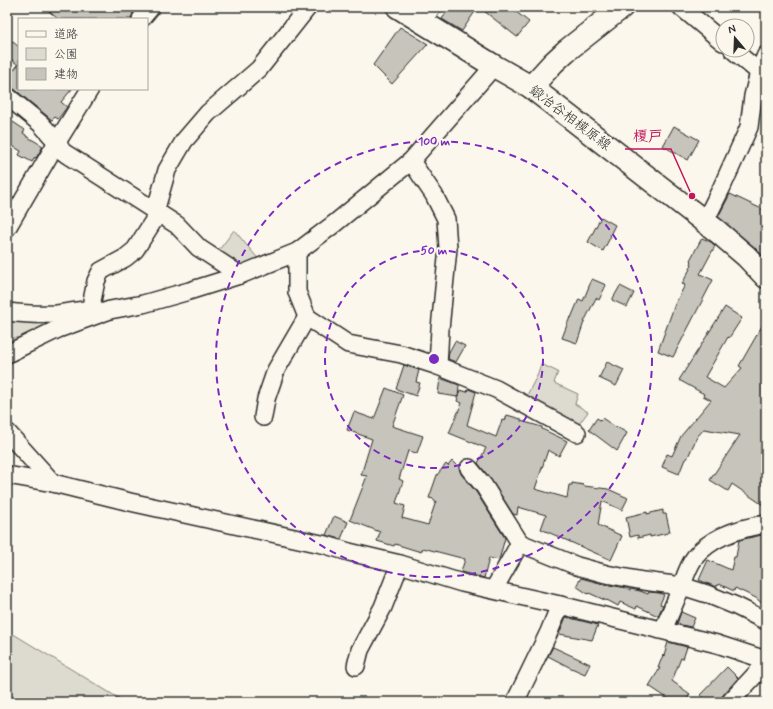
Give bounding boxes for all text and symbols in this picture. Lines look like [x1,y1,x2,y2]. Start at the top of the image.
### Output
legend [18,18,148,90]
north arrow [715,18,755,58]
text: N [726,22,738,37]
text: 道路 [54,27,78,43]
text: 公園 [54,47,78,63]
text: 建物 [54,67,78,83]
street label: 鍛冶谷相模原線 [525,81,615,155]
callout: 榎戸 [625,122,671,149]
text: 榎戸 [633,127,663,147]
text: 100 m [418,134,451,150]
text: 50 m [421,243,448,259]
centre of rings [427,352,441,366]

